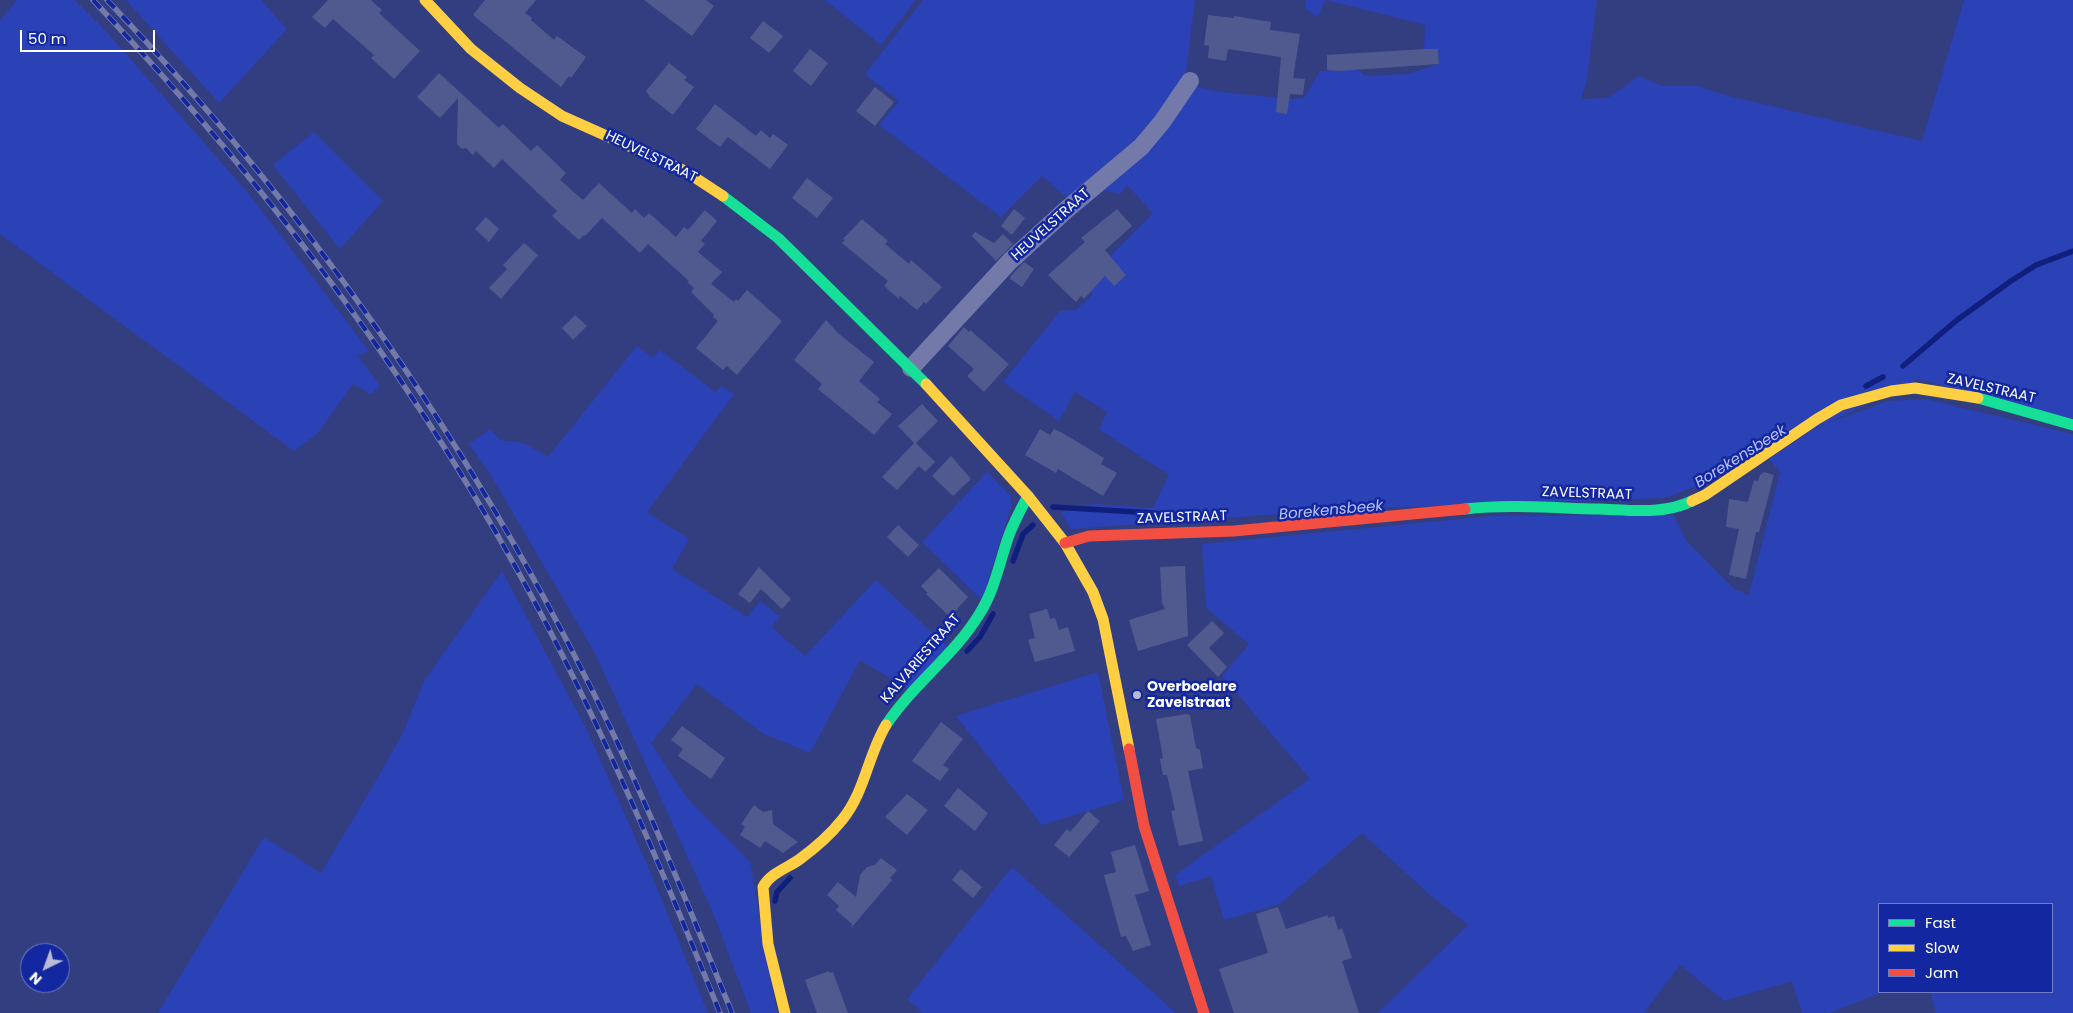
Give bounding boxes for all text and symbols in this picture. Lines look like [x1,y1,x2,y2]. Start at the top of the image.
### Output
scale bar [22,20,158,52]
text: 50 m [28,28,66,49]
street label: HEUVELSTRAAT [602,128,700,186]
street label: HEUVELSTRAAT [1008,185,1094,265]
street label: ZAVELSTRAAT [1945,371,2037,407]
water label: Borekensbeek [1692,422,1790,492]
street label: ZAVELSTRAAT [1542,484,1632,504]
water label: Borekensbeek [1278,497,1384,525]
street label: ZAVELSTRAAT [1137,508,1227,528]
street label: KALVARIESTRAAT [878,611,964,707]
place label: Overboelare Zavelstraat [1147,679,1237,712]
marker: Overboelare Zavelstraat [1131,689,1143,701]
legend [1878,903,2053,993]
text: Fast [1925,912,1956,933]
text: Slow [1925,937,1959,958]
north arrow [20,943,70,993]
text: Jam [1925,962,1959,983]
text: N [25,967,46,989]

